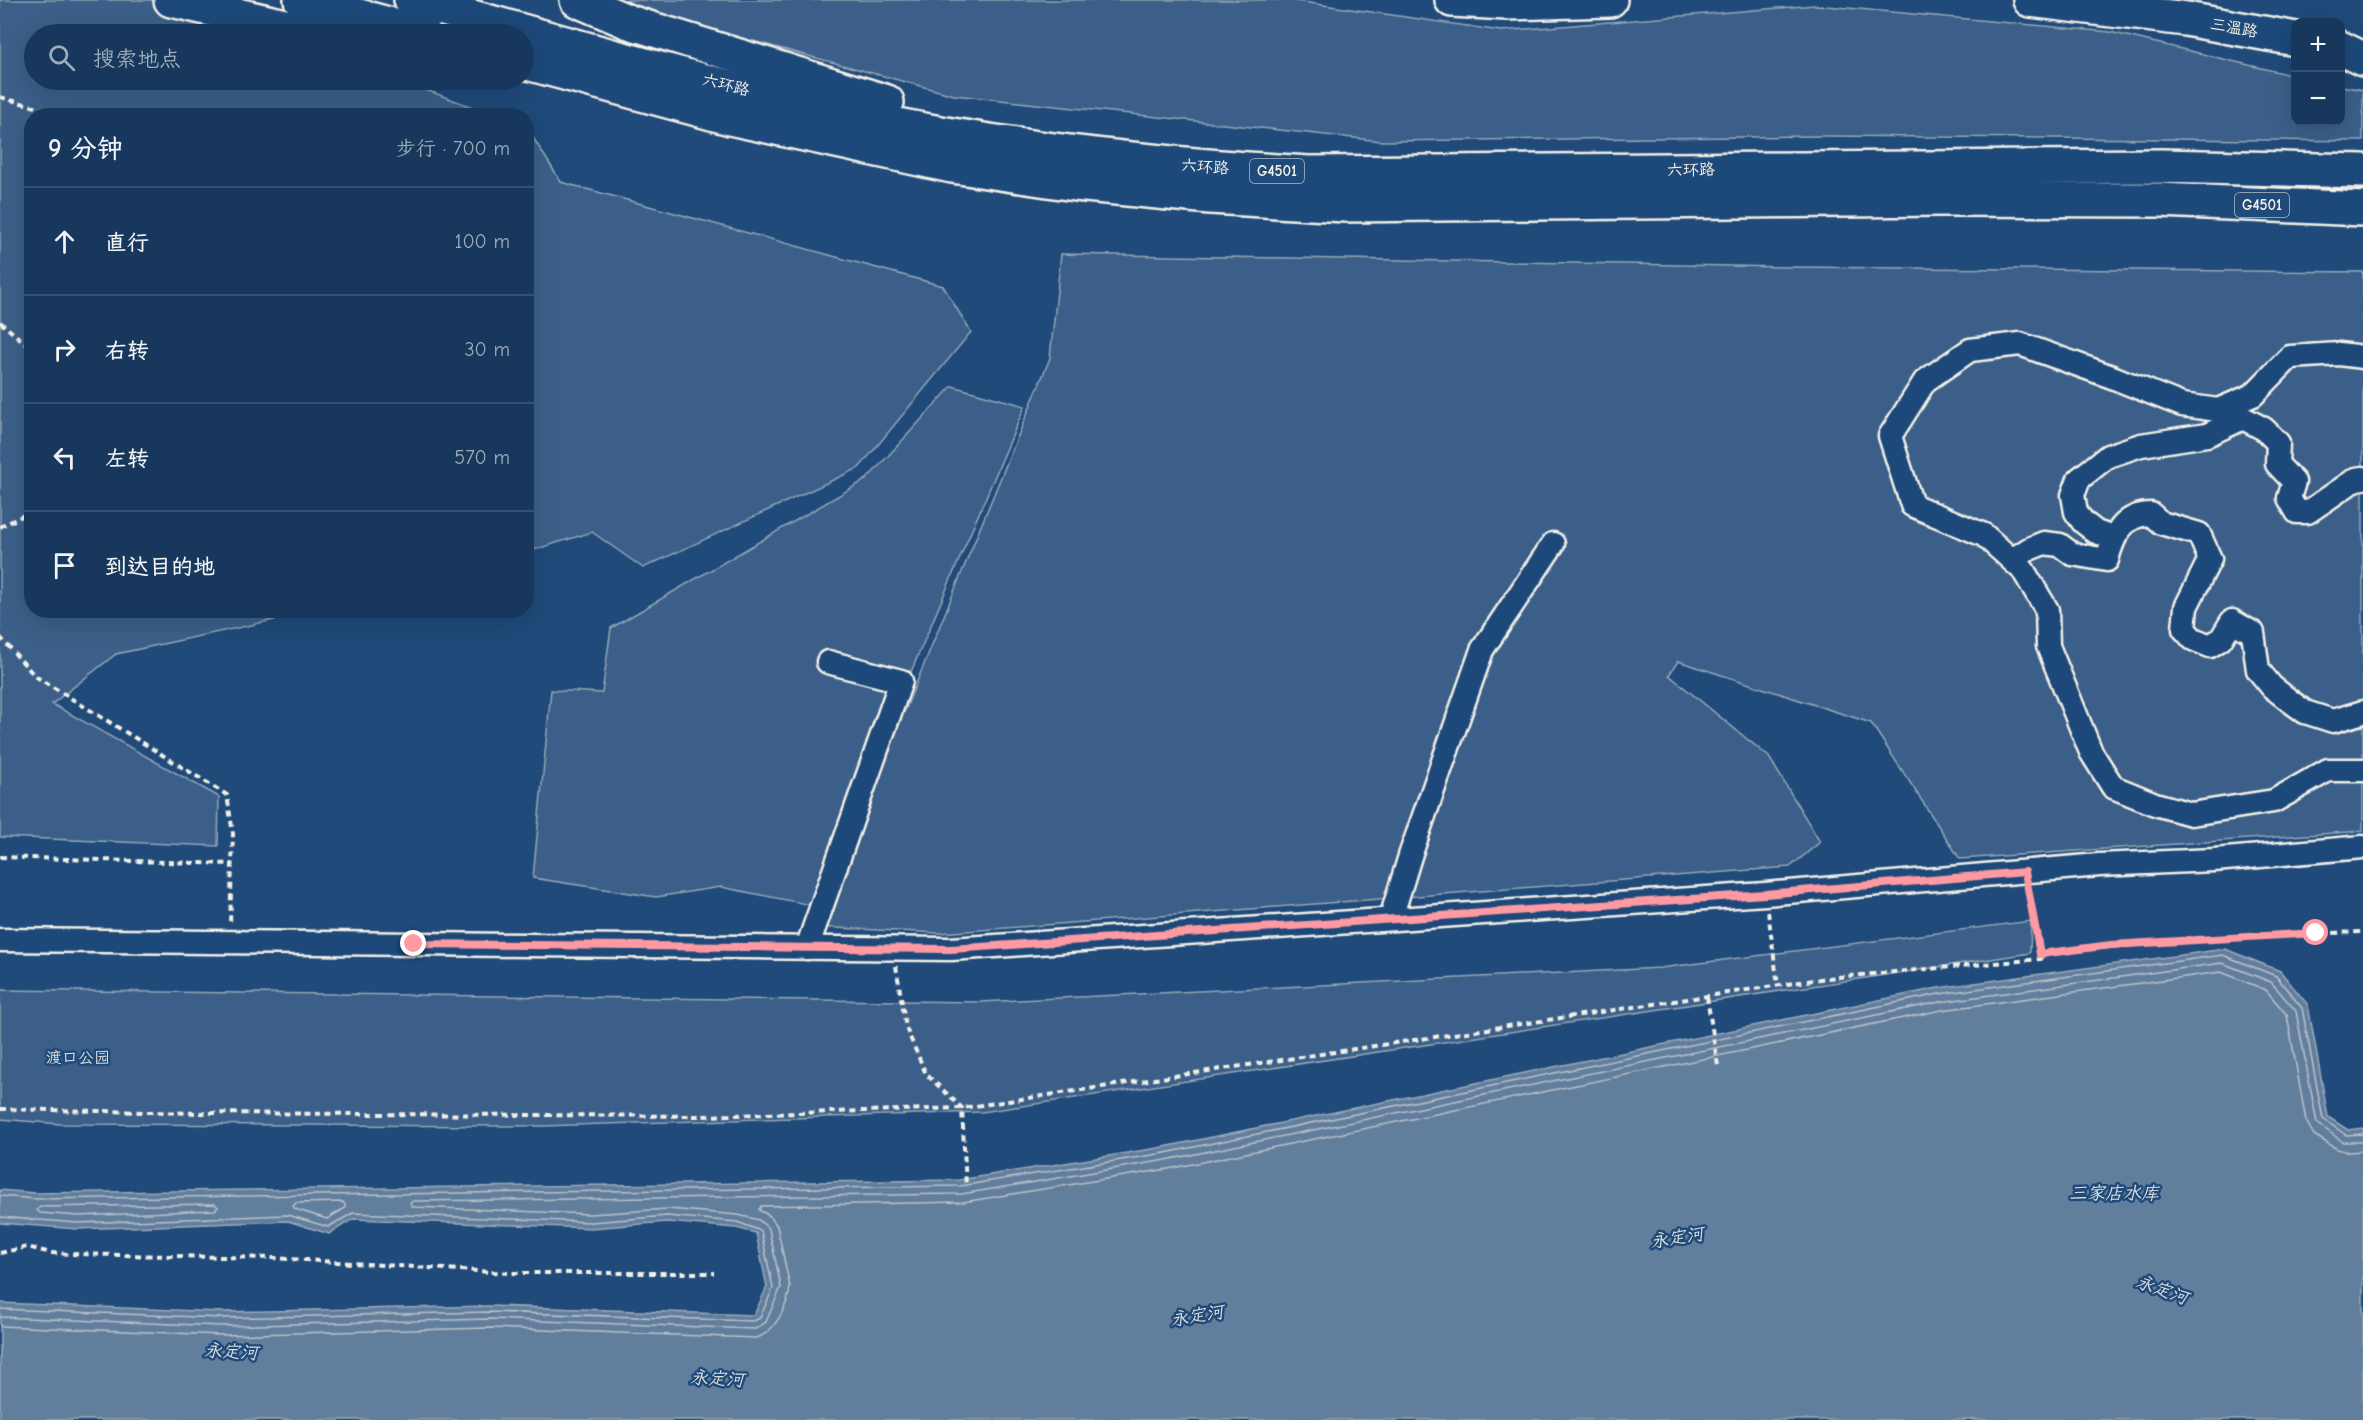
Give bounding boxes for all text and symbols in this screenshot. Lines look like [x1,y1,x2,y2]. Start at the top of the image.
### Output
street label: 三温路 [2209,15,2259,41]
map controls [2291,18,2345,126]
button: + [2291,18,2345,72]
search box [24,24,534,90]
icon: search [45,41,78,74]
text: 搜索地点 [93,46,181,72]
street label: 六环路 [701,70,751,100]
button: − [2291,72,2345,126]
text: 9 分钟 [48,134,123,164]
text: 步行 · 700 m [396,137,510,160]
street label: 六环路 [1180,156,1230,178]
road number: G4501 [1250,159,1304,183]
street label: 六环路 [1667,161,1715,179]
road number: G4501 [2235,193,2289,217]
icon: ahead [48,225,81,258]
text: 直行 [105,230,149,256]
text: 100 m [455,230,510,253]
icon: right [48,333,81,366]
text: 右转 [105,338,149,364]
text: 30 m [464,338,510,361]
icon: left [48,441,81,474]
text: 左转 [105,446,149,472]
text: 570 m [454,446,510,469]
icon: arrive [48,549,81,582]
text: 到达目的地 [105,554,215,580]
route start [2302,919,2328,945]
route end [400,930,426,956]
park label: 渡口公园 [46,1049,110,1067]
water label: 三家店水库 [2069,1183,2161,1204]
water label: 永定河 [1649,1223,1708,1253]
water label: 永定河 [2133,1271,2194,1310]
water label: 永定河 [1169,1301,1228,1331]
water label: 永定河 [203,1340,262,1364]
water label: 永定河 [689,1367,748,1391]

